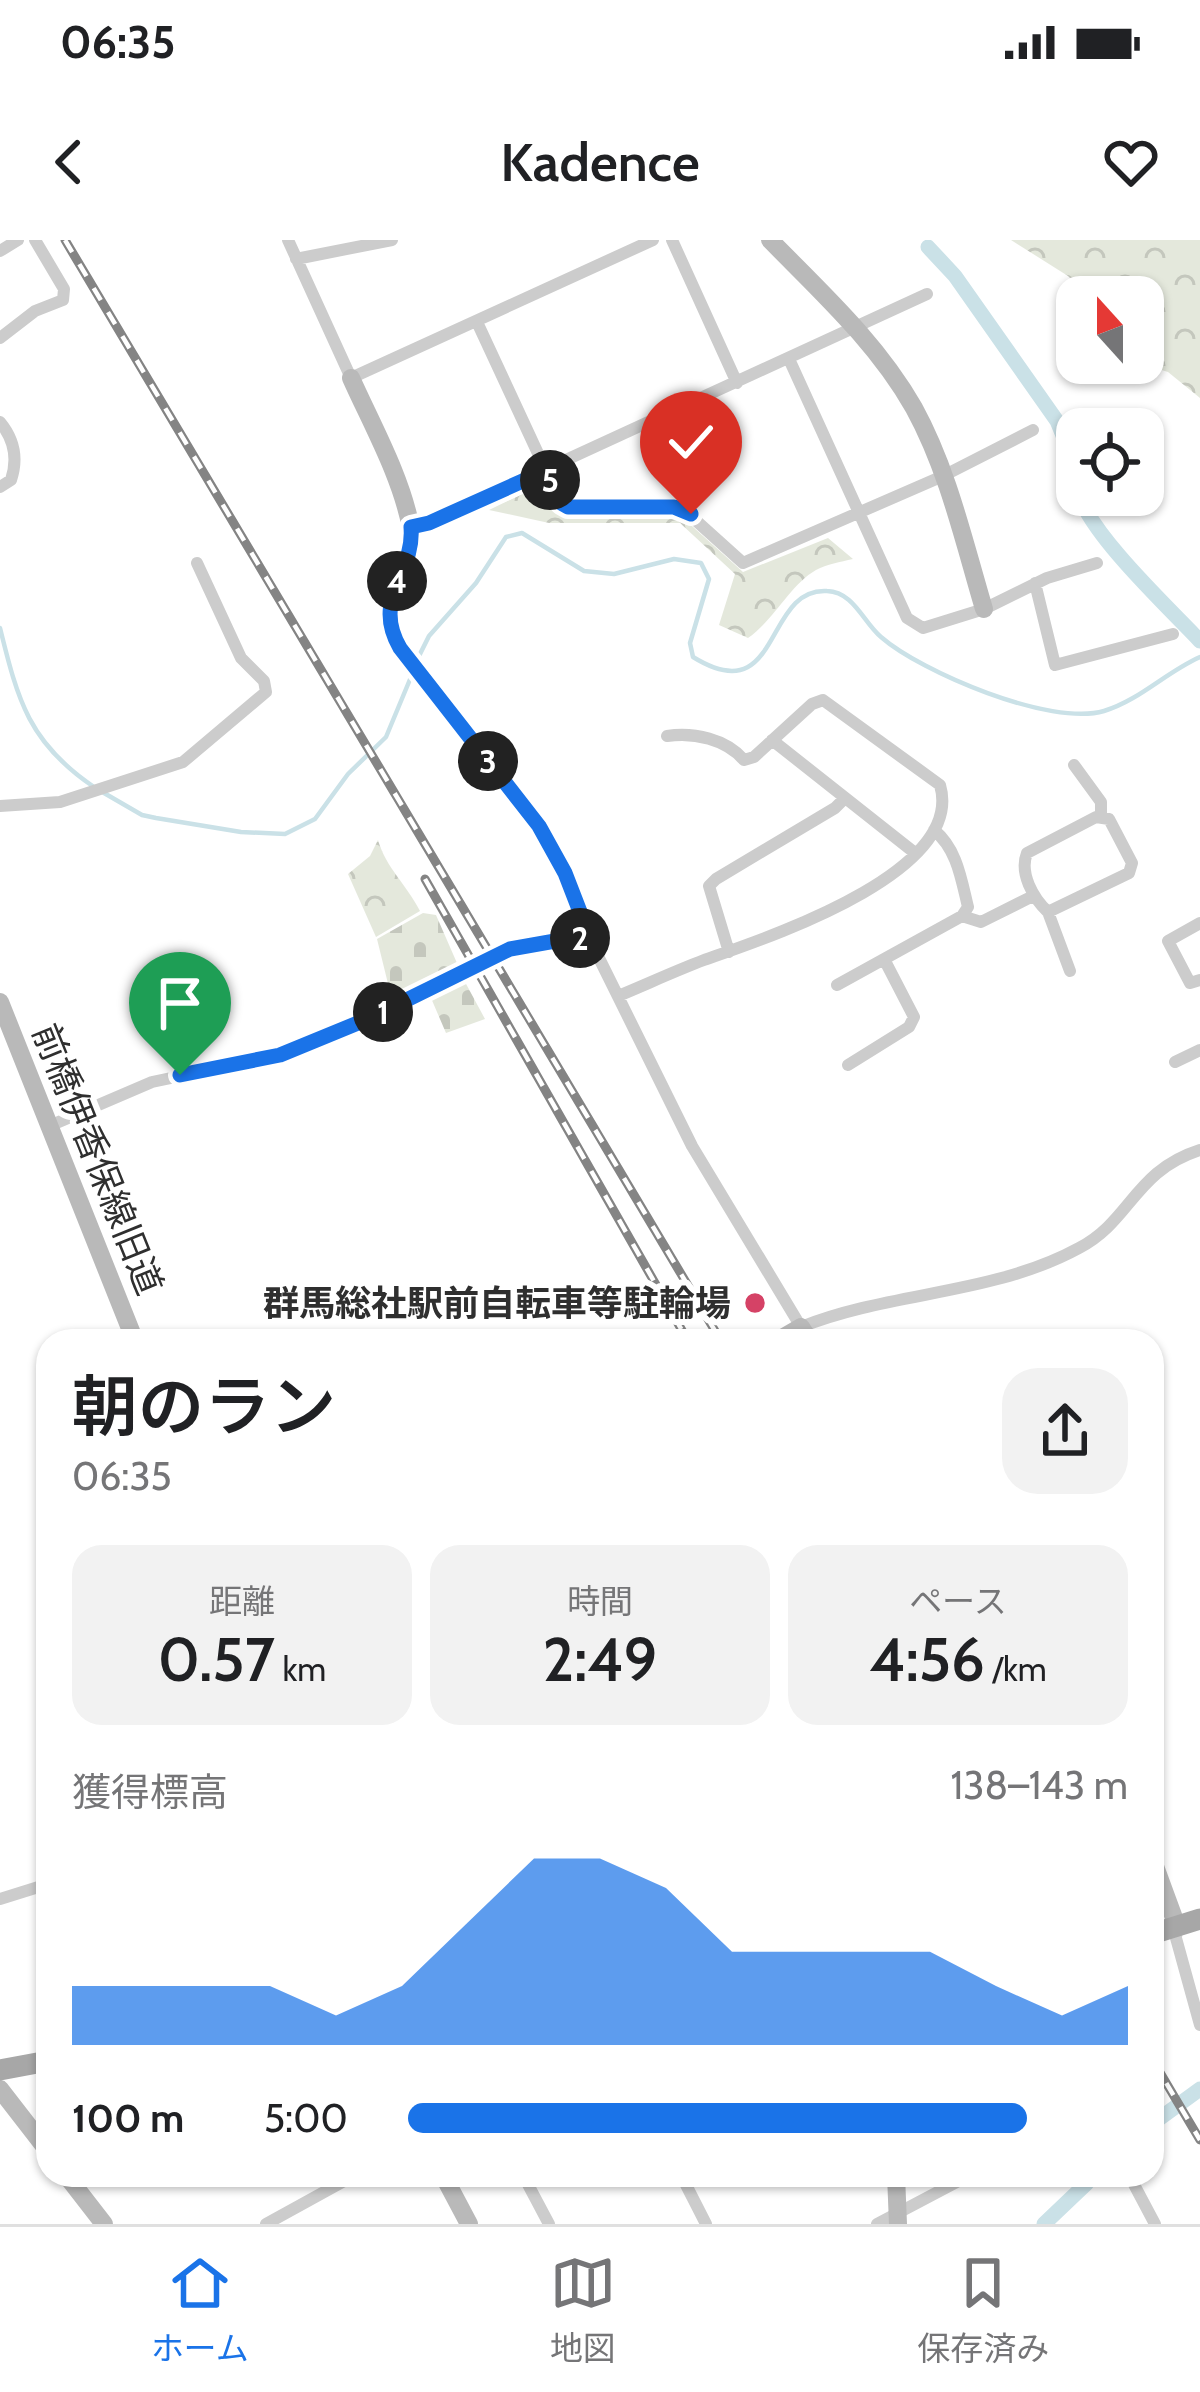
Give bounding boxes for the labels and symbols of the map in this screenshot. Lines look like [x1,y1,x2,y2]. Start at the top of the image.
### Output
north arrow [1056,276,1164,384]
pin [640,391,742,514]
pin: 5 [520,450,580,510]
pin: 4 [367,551,427,611]
pin: 3 [458,731,518,791]
pin: 2 [550,908,610,968]
pin [129,952,231,1075]
pin: 1 [353,982,413,1042]
street label: 前橋伊香保線旧道 [24,1017,172,1301]
place label: 群馬総社駅前自転車等駐輪場 [263,1281,731,1325]
marker: 群馬総社駅前自転車等駐輪場 [742,1290,768,1316]

